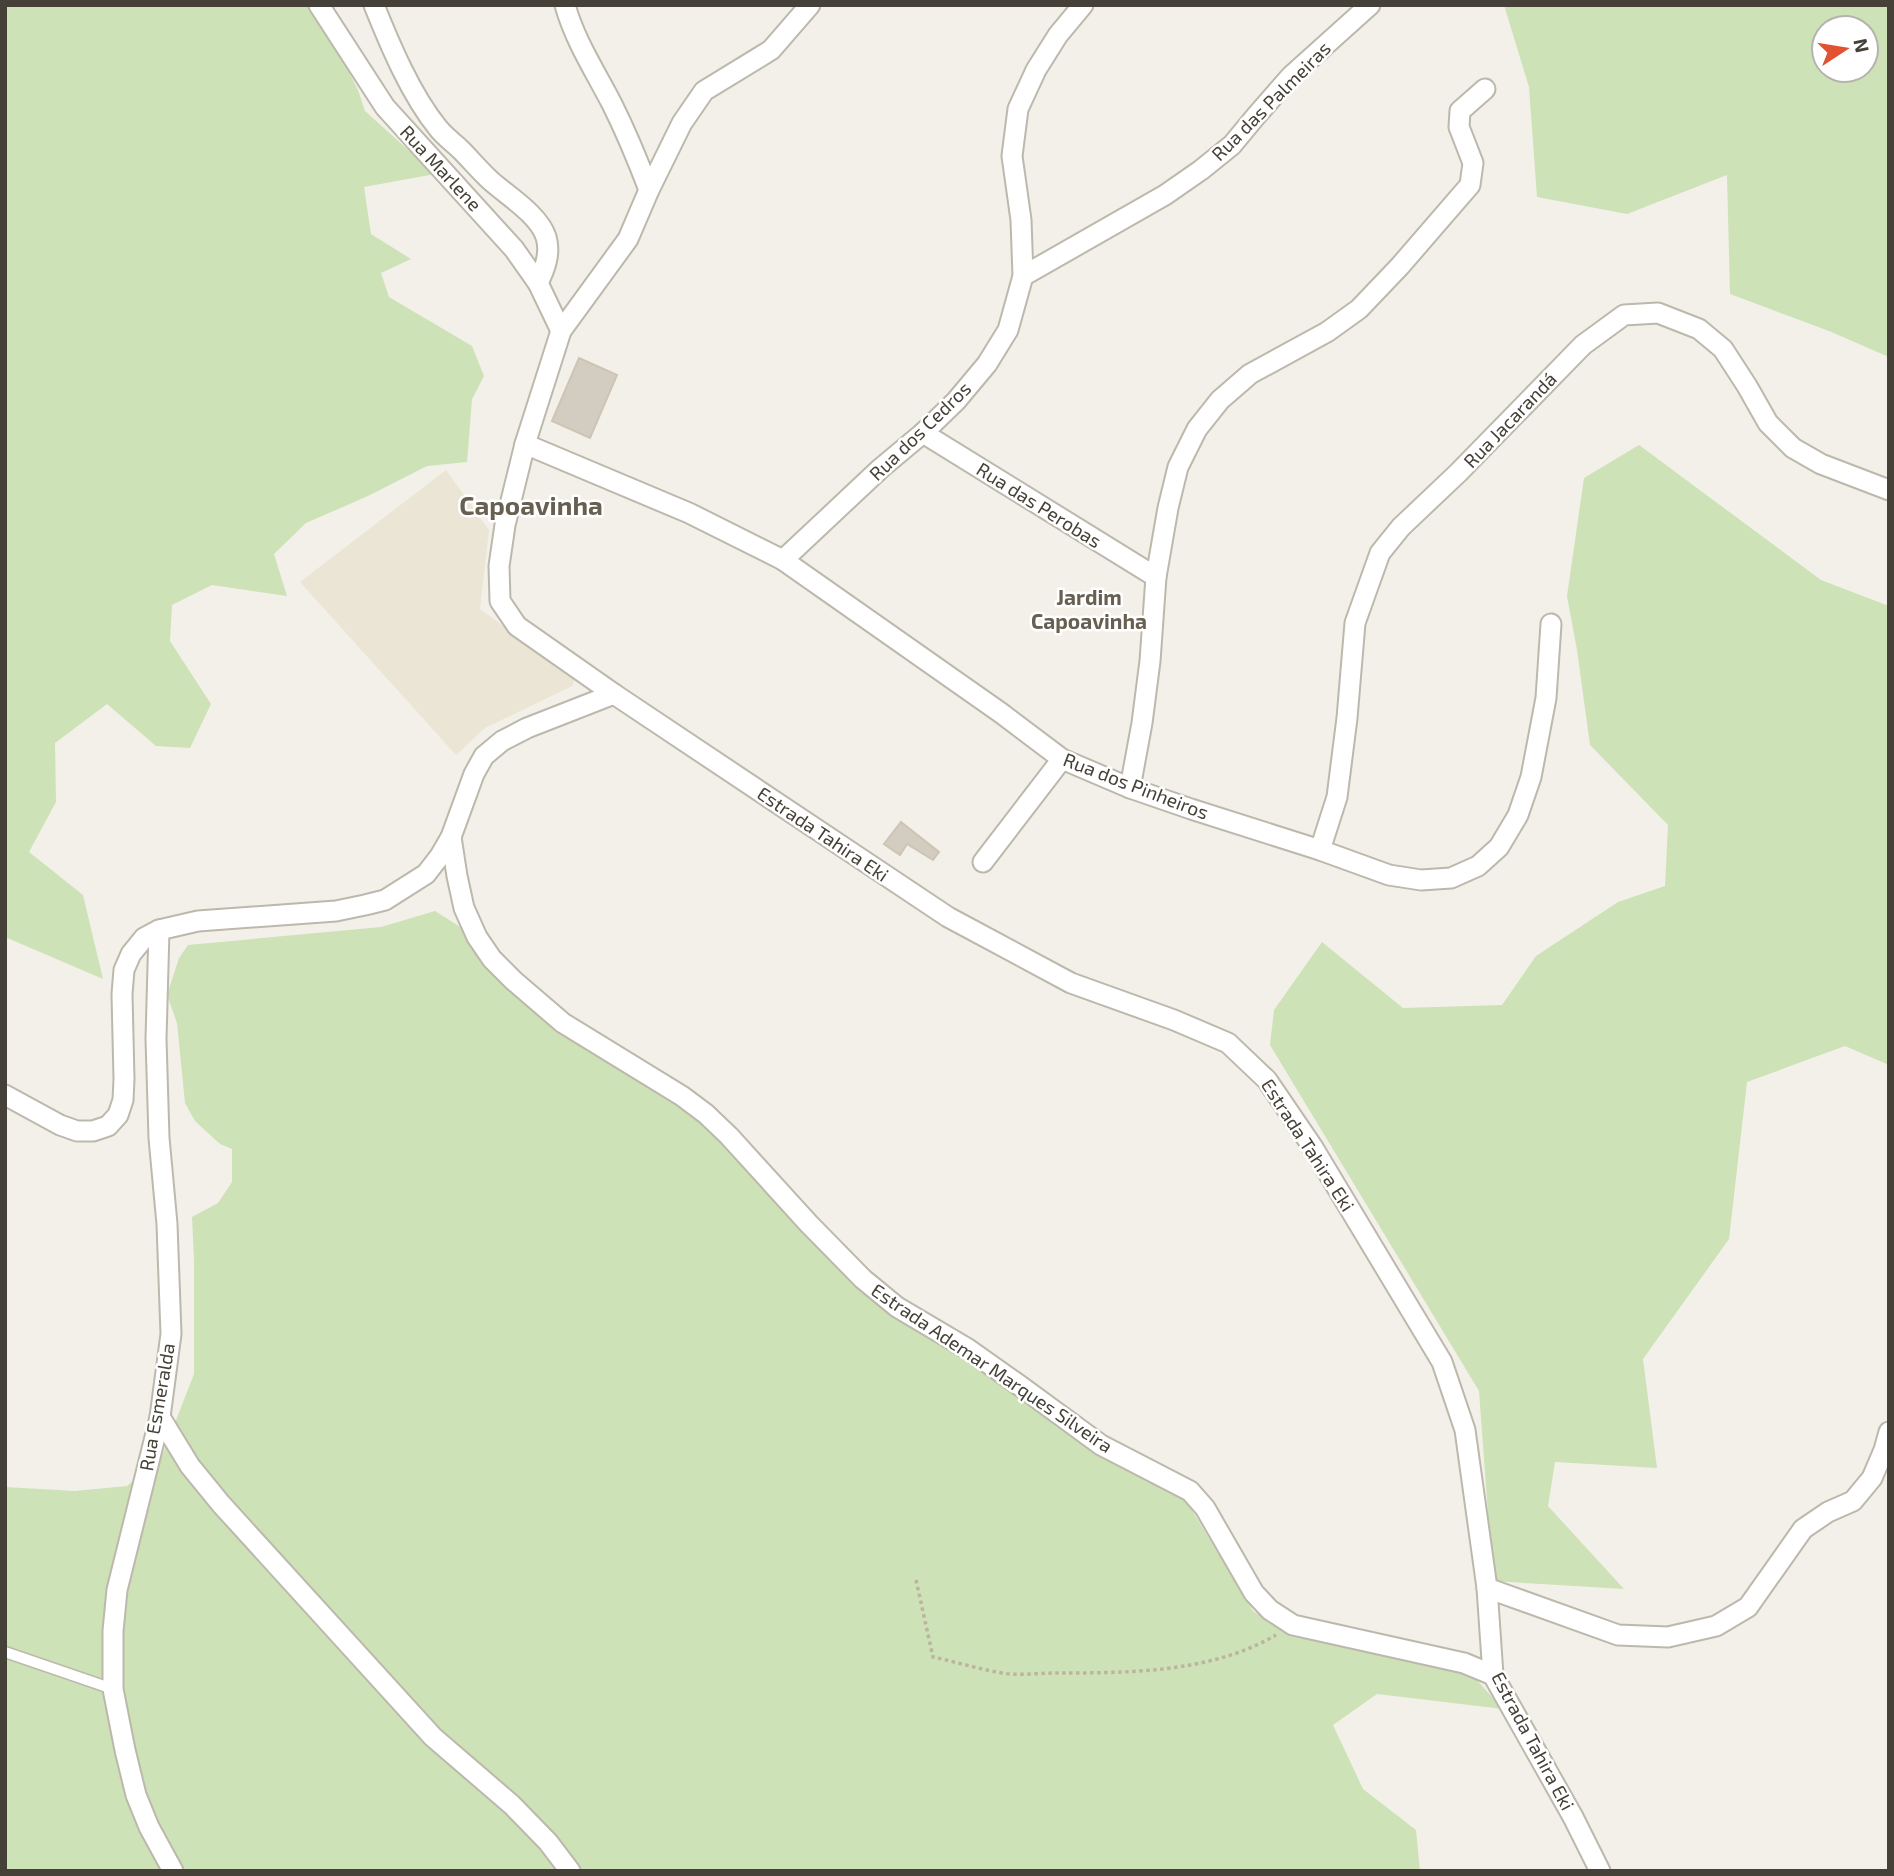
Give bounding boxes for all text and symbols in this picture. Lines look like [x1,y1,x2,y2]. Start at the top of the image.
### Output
north arrow [1810,14,1880,84]
street label: Rua das Palmeiras [1206,36,1335,165]
text: N [1849,36,1875,54]
street label: Rua Marlene [396,120,487,215]
street label: Rua Jacarandá [1458,367,1561,472]
street label: Rua dos Cedros [864,376,975,485]
street label: Rua das Perobas [973,457,1106,552]
district label: Capoavinha [459,489,603,520]
district label: Jardim Capoavinha [1031,584,1147,633]
street label: Rua dos Pinheiros [1060,747,1212,824]
street label: Estrada Tahira Eki [753,781,893,886]
street label: Estrada Tahira Eki [1257,1074,1360,1215]
street label: Estrada Ademar Marques Silveira [867,1278,1117,1457]
street label: Rua Esmeralda [134,1341,179,1473]
street label: Estrada Tahira Eki [1487,1668,1580,1814]

